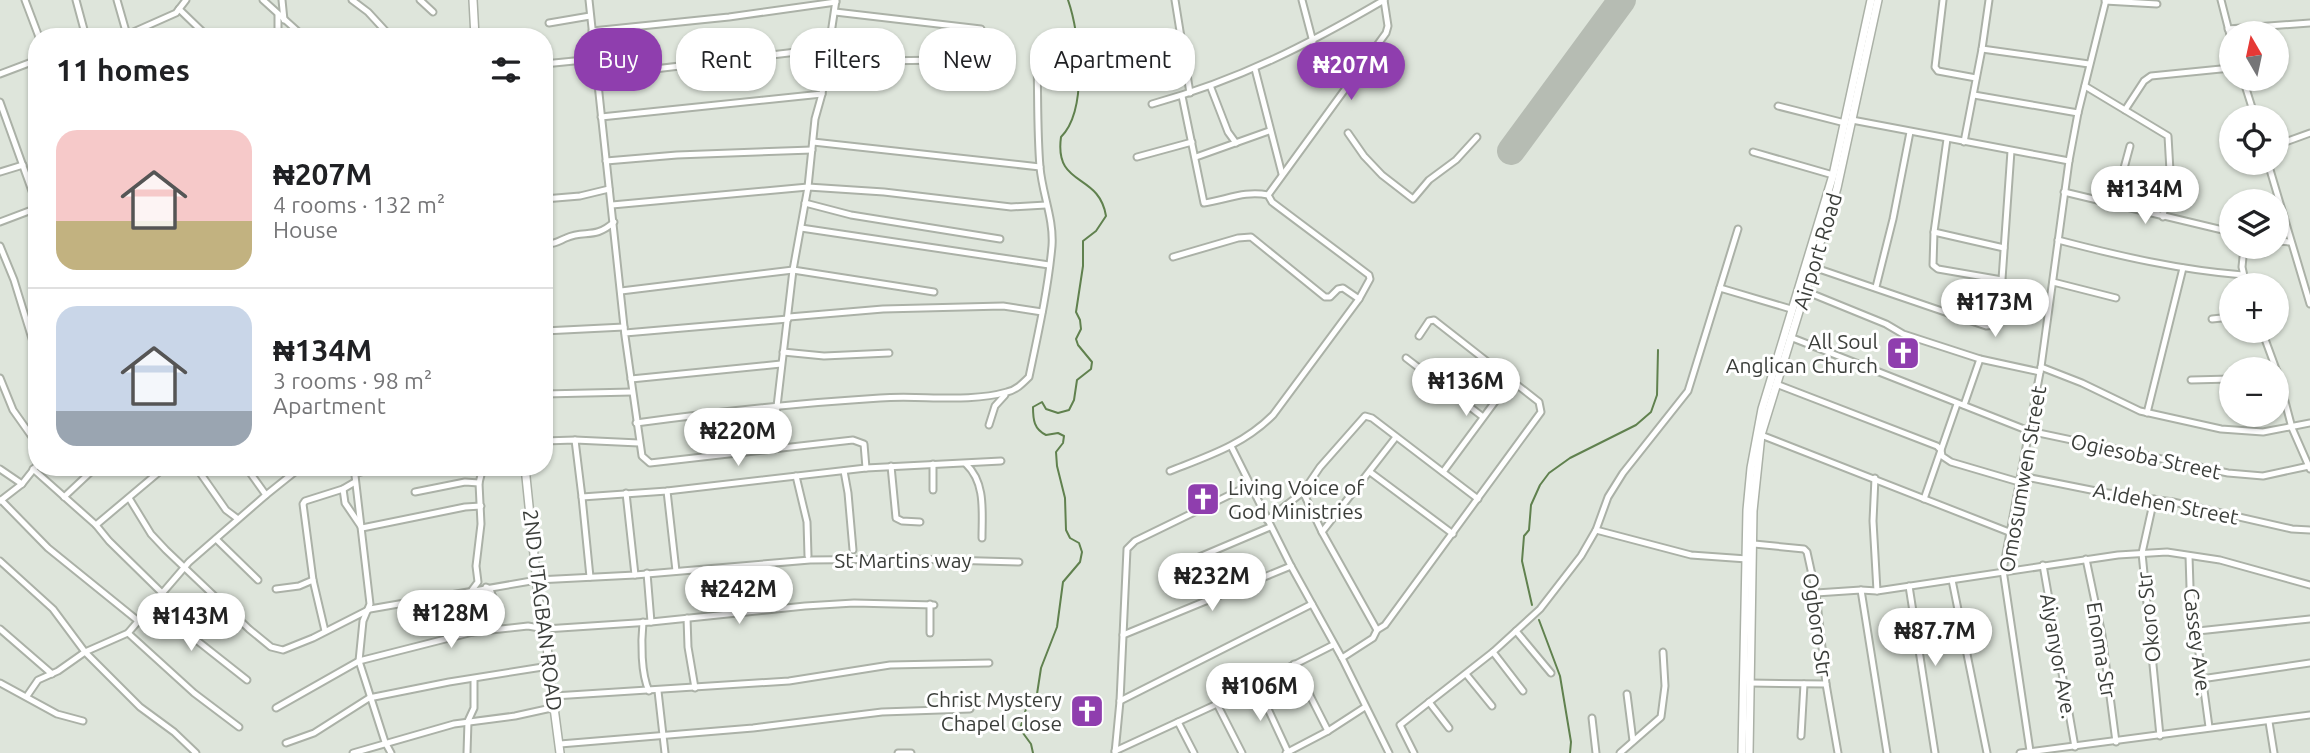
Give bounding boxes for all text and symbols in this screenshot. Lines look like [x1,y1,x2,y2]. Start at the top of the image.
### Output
north arrow [2219,21,2289,91]
map controls [2219,21,2289,427]
chip: Buy [574,28,662,91]
chip: Rent [676,28,776,91]
chip: Filters [790,28,905,91]
chip: New [919,28,1016,91]
chip: Apartment [1030,28,1195,91]
pin: ₦207M [1302,42,1400,102]
icon: filters [487,51,525,89]
text: ₦207M [1313,52,1389,77]
text: 11 homes [56,53,190,87]
button: locate [2219,105,2289,175]
text: ₦207M [273,157,372,191]
icon: home [112,158,196,242]
pin: ₦134M [2096,166,2194,226]
text: ₦134M [2107,176,2183,201]
button: layers [2219,189,2289,259]
street label: Airport Road [1788,190,1846,312]
text: 4 rooms · 132 m² [273,192,445,217]
text: House [273,217,338,242]
button: + [2219,273,2289,343]
pin: ₦173M [1946,280,2044,339]
text: ₦173M [1957,289,2033,314]
place label: All Soul Anglican Church [1726,329,1878,377]
text: ₦134M [273,333,372,367]
icon: home [112,334,196,418]
church icon: All Soul Anglican Church [1884,334,1922,372]
button: − [2219,357,2289,427]
pin: ₦136M [1417,358,1515,418]
text: 3 rooms · 98 m² [273,368,432,393]
text: ₦136M [1428,368,1504,393]
street label: Omosumwen Street [1994,384,2050,574]
text: Apartment [273,393,386,418]
pin: ₦220M [689,408,787,468]
text: ₦220M [700,418,776,443]
street label: Ogiesoba Street [2069,428,2223,484]
place label: Living Voice of God Ministries [1228,475,1365,523]
street label: A.Idehen Street [2091,477,2241,529]
church icon: Living Voice of God Ministries [1184,480,1222,518]
street label: 2ND UTAGBAN ROAD [519,508,567,712]
street label: St Martins way [834,548,972,572]
pin: ₦232M [1163,554,1261,613]
text: ₦232M [1174,563,1250,588]
pin: ₦242M [690,566,788,626]
street label: Okoro Str [2131,570,2165,664]
street label: Ogboro Str [1799,571,1837,679]
text: ₦242M [701,576,777,601]
street label: Cassey Ave. [2179,587,2217,697]
pin: ₦128M [402,590,500,650]
street label: Aiyanyor Ave. [2036,591,2082,721]
pin: ₦143M [142,594,240,653]
text: ₦128M [413,600,489,625]
street label: Enoma Str [2083,600,2121,700]
text: ₦143M [153,603,229,628]
pin: ₦87.7M [1878,608,1992,668]
text: ₦87.7M [1894,618,1976,643]
pin: ₦106M [1211,664,1309,723]
text: ₦106M [1222,673,1298,698]
place label: Christ Mystery Chapel Close [926,687,1062,735]
church icon: Christ Mystery Chapel Close [1068,692,1106,730]

